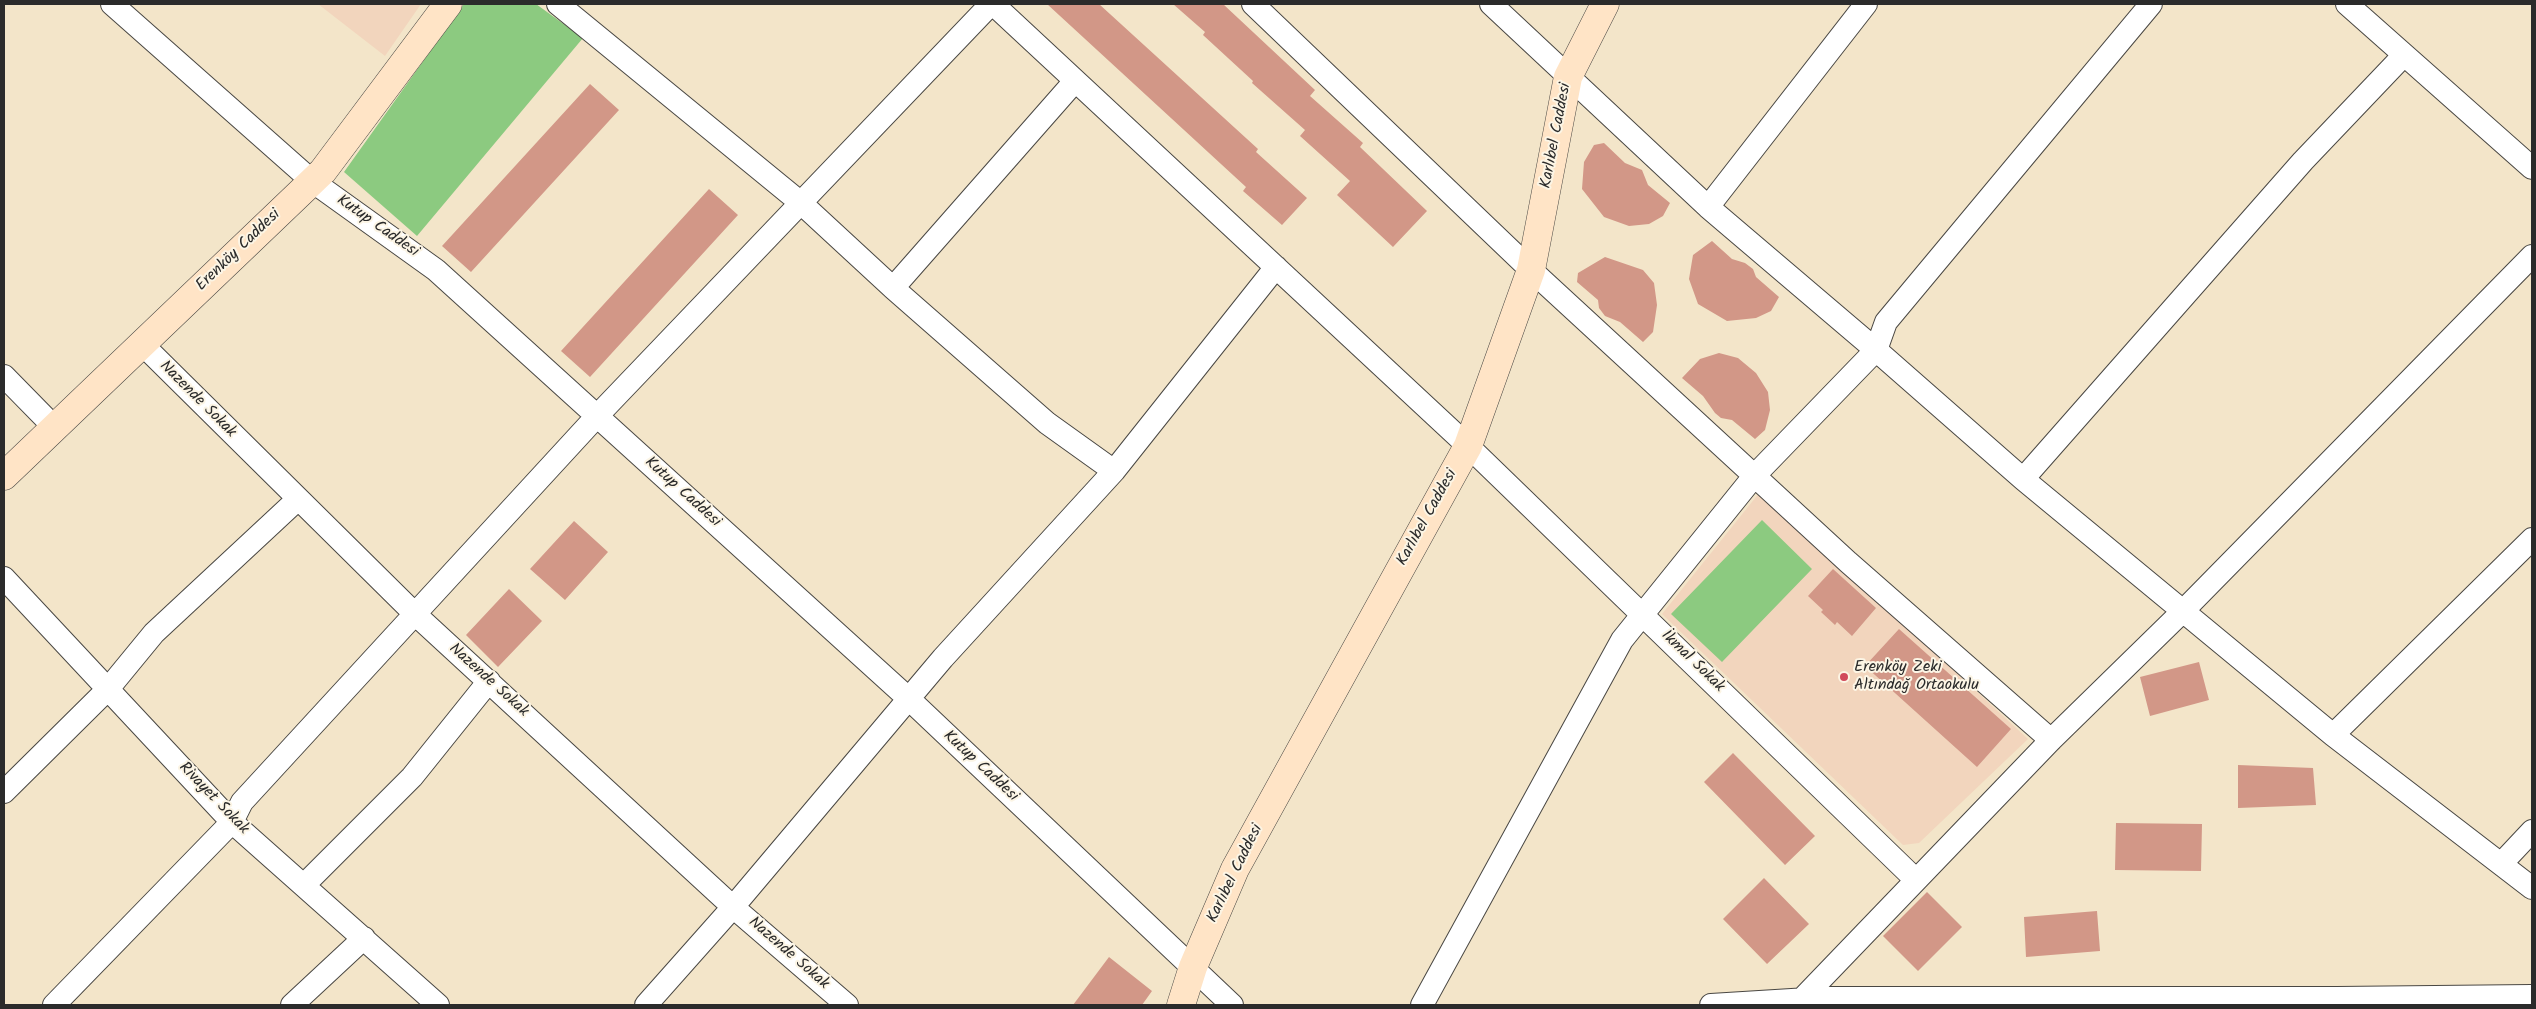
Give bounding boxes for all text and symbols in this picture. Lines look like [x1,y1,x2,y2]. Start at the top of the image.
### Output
street label: Karlıbel Caddesi [1537,82,1577,190]
street label: Kutup Caddesi [332,192,422,262]
street label: Erenköy Caddesi [193,206,285,296]
street label: Nazende Sokak [155,358,239,442]
street label: Kutup Caddesi [640,454,724,532]
street label: Karlıbel Caddesi [1394,466,1462,570]
street label: İkmal Sokak [1656,627,1728,697]
street label: Nazende Sokak [444,640,532,722]
place label: Erenköy Zeki Altındağ Ortaokulu [1854,658,1979,696]
marker: Erenköy Zeki Altındağ Ortaokulu [1838,671,1850,683]
street label: Kutup Caddesi [938,727,1022,807]
street label: Rivayet Sokak [174,759,252,839]
street label: Karlıbel Caddesi [1204,822,1268,926]
street label: Nazende Sokak [744,914,832,994]

